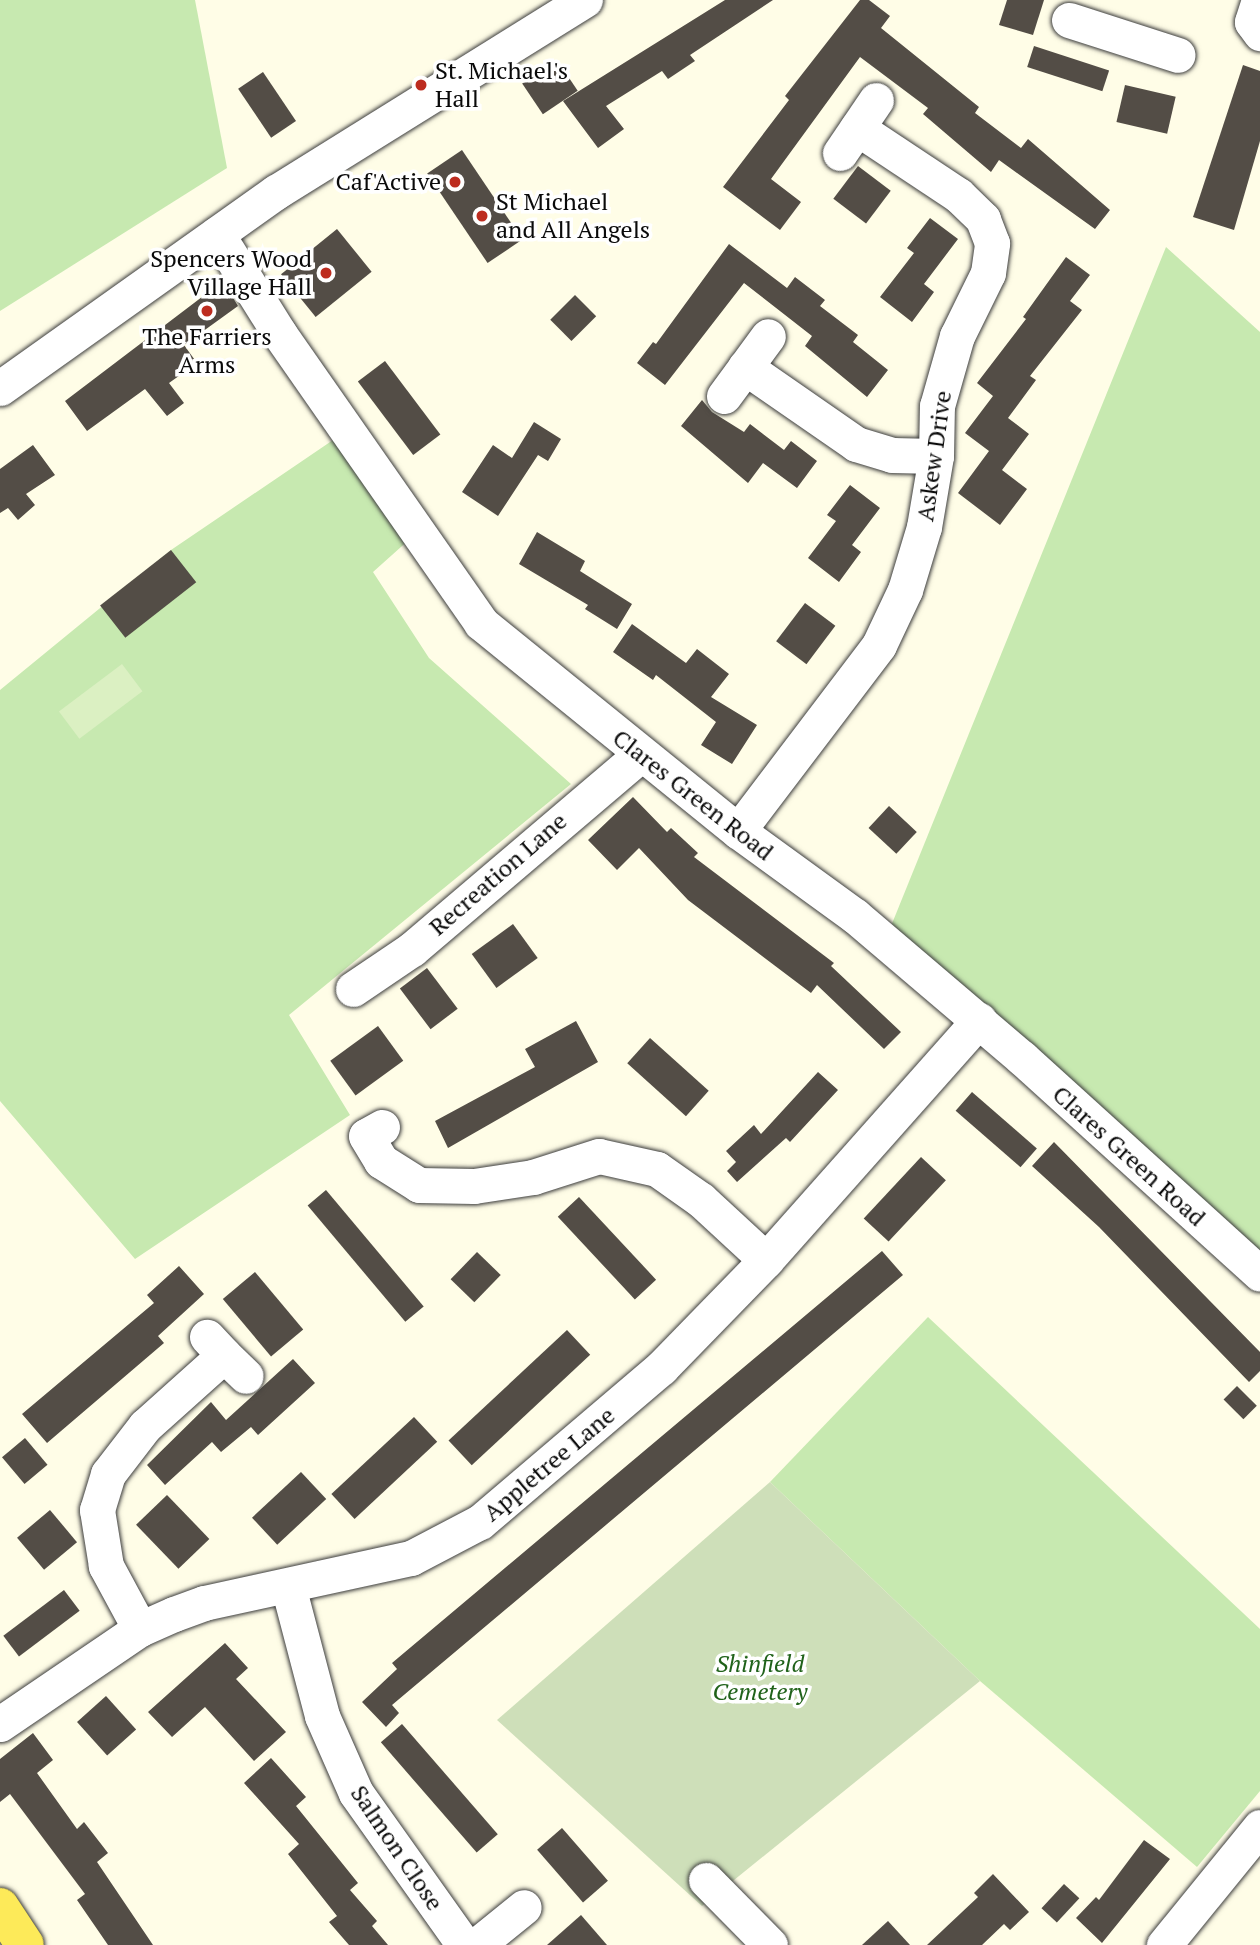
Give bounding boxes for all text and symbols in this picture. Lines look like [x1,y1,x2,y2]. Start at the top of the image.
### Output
place label: St. Michael's Hall [435,57,569,113]
marker: St. Michael's Hall [413,77,429,93]
place label: Caf'Active [335,168,441,196]
marker: Caf'Active [447,174,463,190]
place label: St Michael and All Angels [496,188,651,244]
marker: St Michael and All Angels [474,208,490,224]
place label: Spencers Wood Village Hall [150,245,312,301]
marker: Spencers Wood Village Hall [318,265,334,281]
marker: The Farriers Arms [199,303,215,319]
place label: The Farriers Arms [142,323,272,379]
street label: Askew Drive [911,389,957,523]
street label: Clares Green Road [607,723,779,867]
street label: Recreation Lane [423,807,573,941]
street label: Clares Green Road [1047,1080,1211,1232]
street label: Appletree Lane [477,1401,621,1527]
park label: Shinfield Cemetery [713,1650,807,1706]
street label: Salmon Close [345,1780,449,1916]

